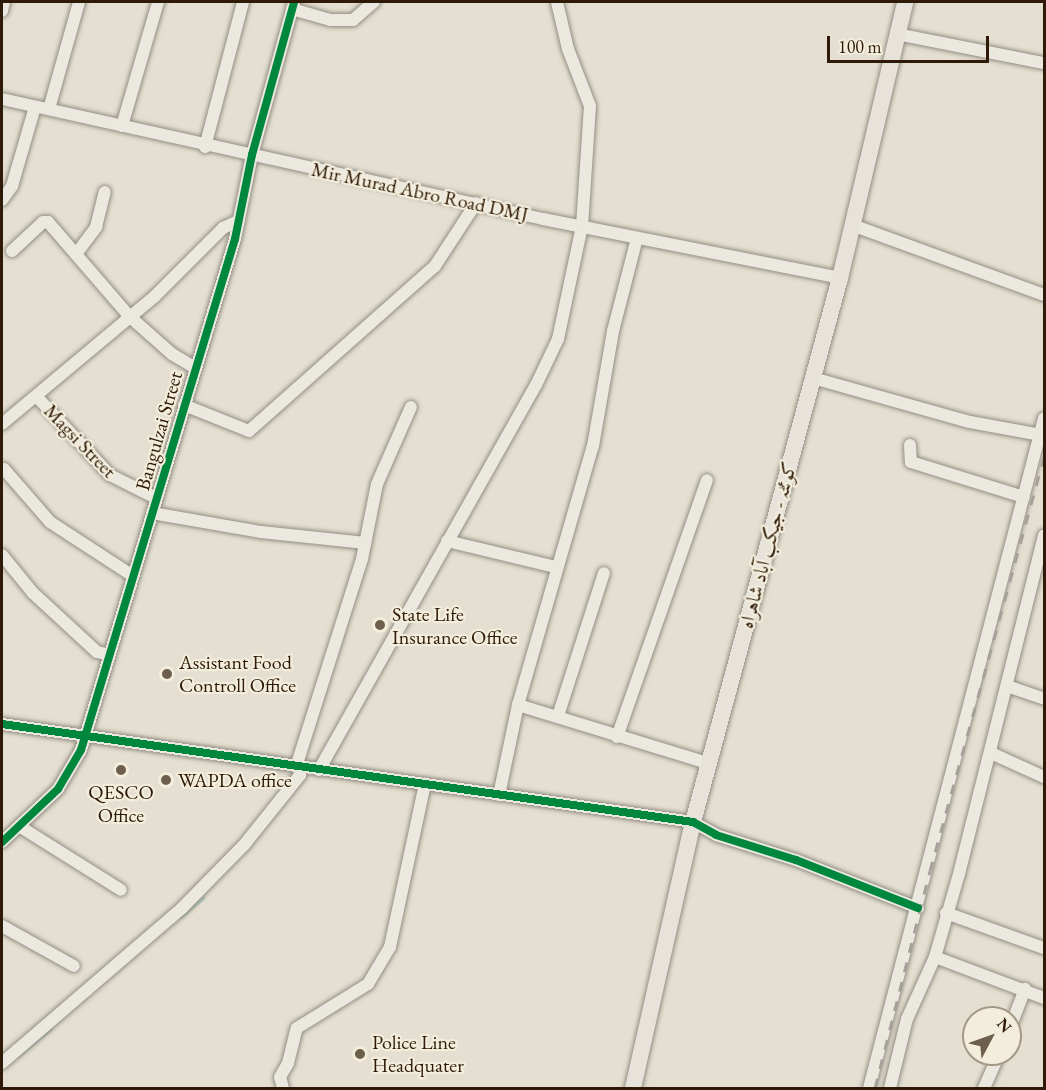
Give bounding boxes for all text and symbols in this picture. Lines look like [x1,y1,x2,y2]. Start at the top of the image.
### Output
scale bar [830,24,992,62]
text: 100 m [838,35,882,58]
street label: Mir Murad Abro Road DMJ [309,157,531,227]
street label: Bangulzai Street [131,369,187,493]
street label: Magsi Street [39,399,121,483]
street label: کوئٹہ - جیکب آباد شاہراہ [734,459,802,631]
place label: State Life Insurance Office [392,602,517,649]
marker: State Life Insurance Office [373,618,387,632]
place label: Assistant Food Controll Office [179,650,296,697]
marker: Assistant Food Controll Office [160,667,174,681]
marker: QESCO Office [114,763,128,777]
place label: WAPDA office [178,768,292,792]
marker: WAPDA office [159,773,173,787]
place label: QESCO Office [88,780,154,827]
north arrow [962,1006,1022,1066]
text: N [992,1013,1017,1037]
place label: Police Line Headquater [372,1030,464,1077]
marker: Police Line Headquater [353,1047,367,1061]

